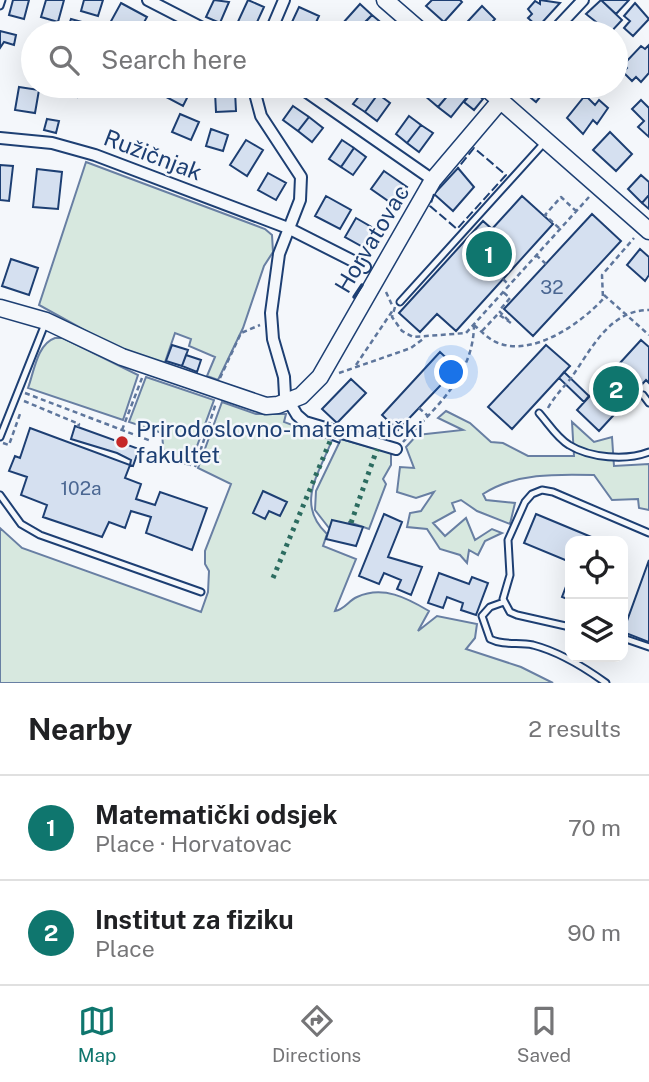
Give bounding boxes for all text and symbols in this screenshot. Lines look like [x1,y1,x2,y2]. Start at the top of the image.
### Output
search box [21,21,628,98]
icon: search [45,41,83,79]
text: Search here [101,44,247,75]
street label: Ružičnjak [100,123,206,186]
street label: Horvatovac [329,180,414,298]
pin: 1 [466,228,512,280]
house number: 32 [540,276,564,298]
your location [434,355,468,389]
pin: 2 [593,363,639,415]
place label: Prirodoslovno-matematički fakultet [136,415,423,468]
marker: Prirodoslovno-matematički fakultet [114,434,130,450]
house number: 102a [60,477,102,499]
map controls [565,536,628,662]
button: locate [565,536,628,599]
button: layers [565,599,628,662]
text: Nearby [28,711,132,747]
text: 2 results [528,715,621,742]
text: Matematički odsjek [95,799,338,830]
text: 1 [46,814,56,841]
text: 70 m [568,814,621,841]
text: Place · Horvatovac [95,830,292,857]
text: Institut za fiziku [95,904,294,935]
text: 2 [44,919,58,946]
text: 90 m [567,919,621,946]
text: Place [95,935,155,962]
tab: Map [78,1002,116,1066]
tab: Directions [272,1002,361,1066]
tab: Saved [517,1002,571,1066]

